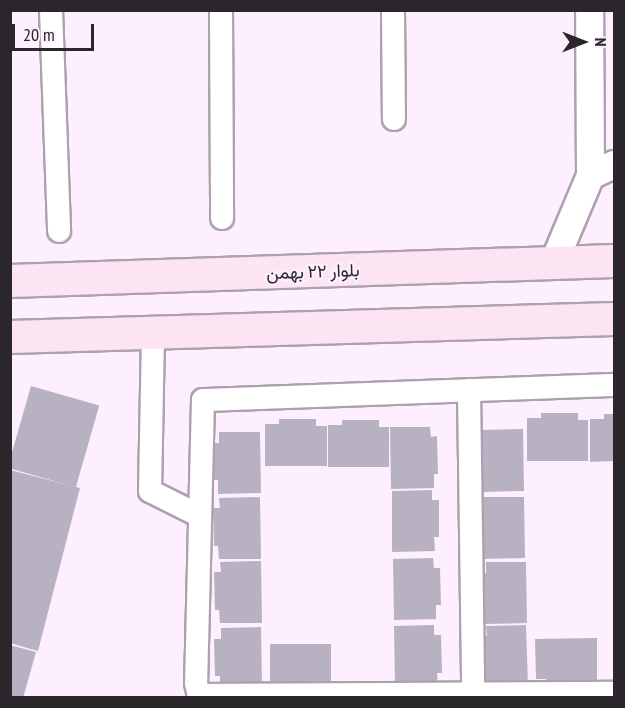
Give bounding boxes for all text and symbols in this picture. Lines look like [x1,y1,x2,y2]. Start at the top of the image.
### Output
scale bar [15,12,98,50]
north arrow [553,12,613,72]
text: 20 m [23,23,55,46]
text: N [591,38,611,46]
street label: بلوار ۲۲ بهمن [266,260,360,284]

